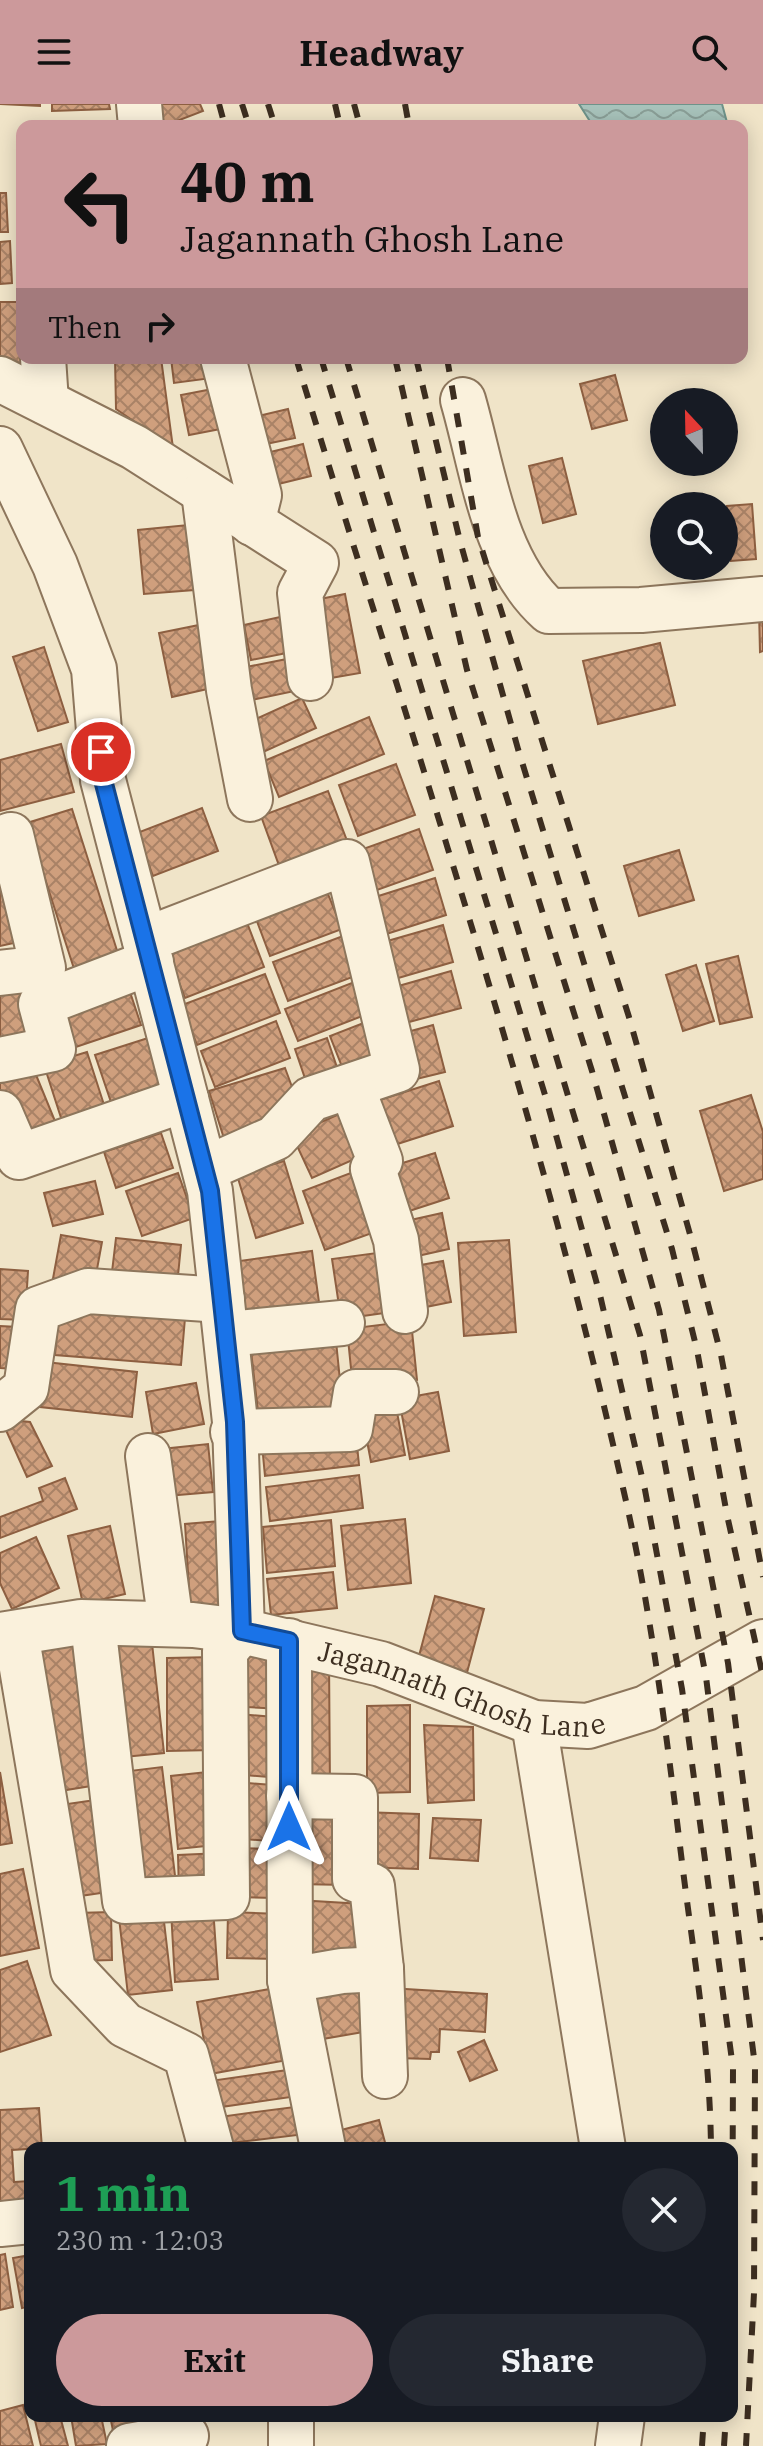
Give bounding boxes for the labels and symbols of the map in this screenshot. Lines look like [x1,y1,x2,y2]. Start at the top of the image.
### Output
north arrow [650,388,738,476]
pin [67,718,135,786]
street label: Jagannath Ghosh Lane [315,1631,610,1745]
position arrow [247,1785,331,1869]

